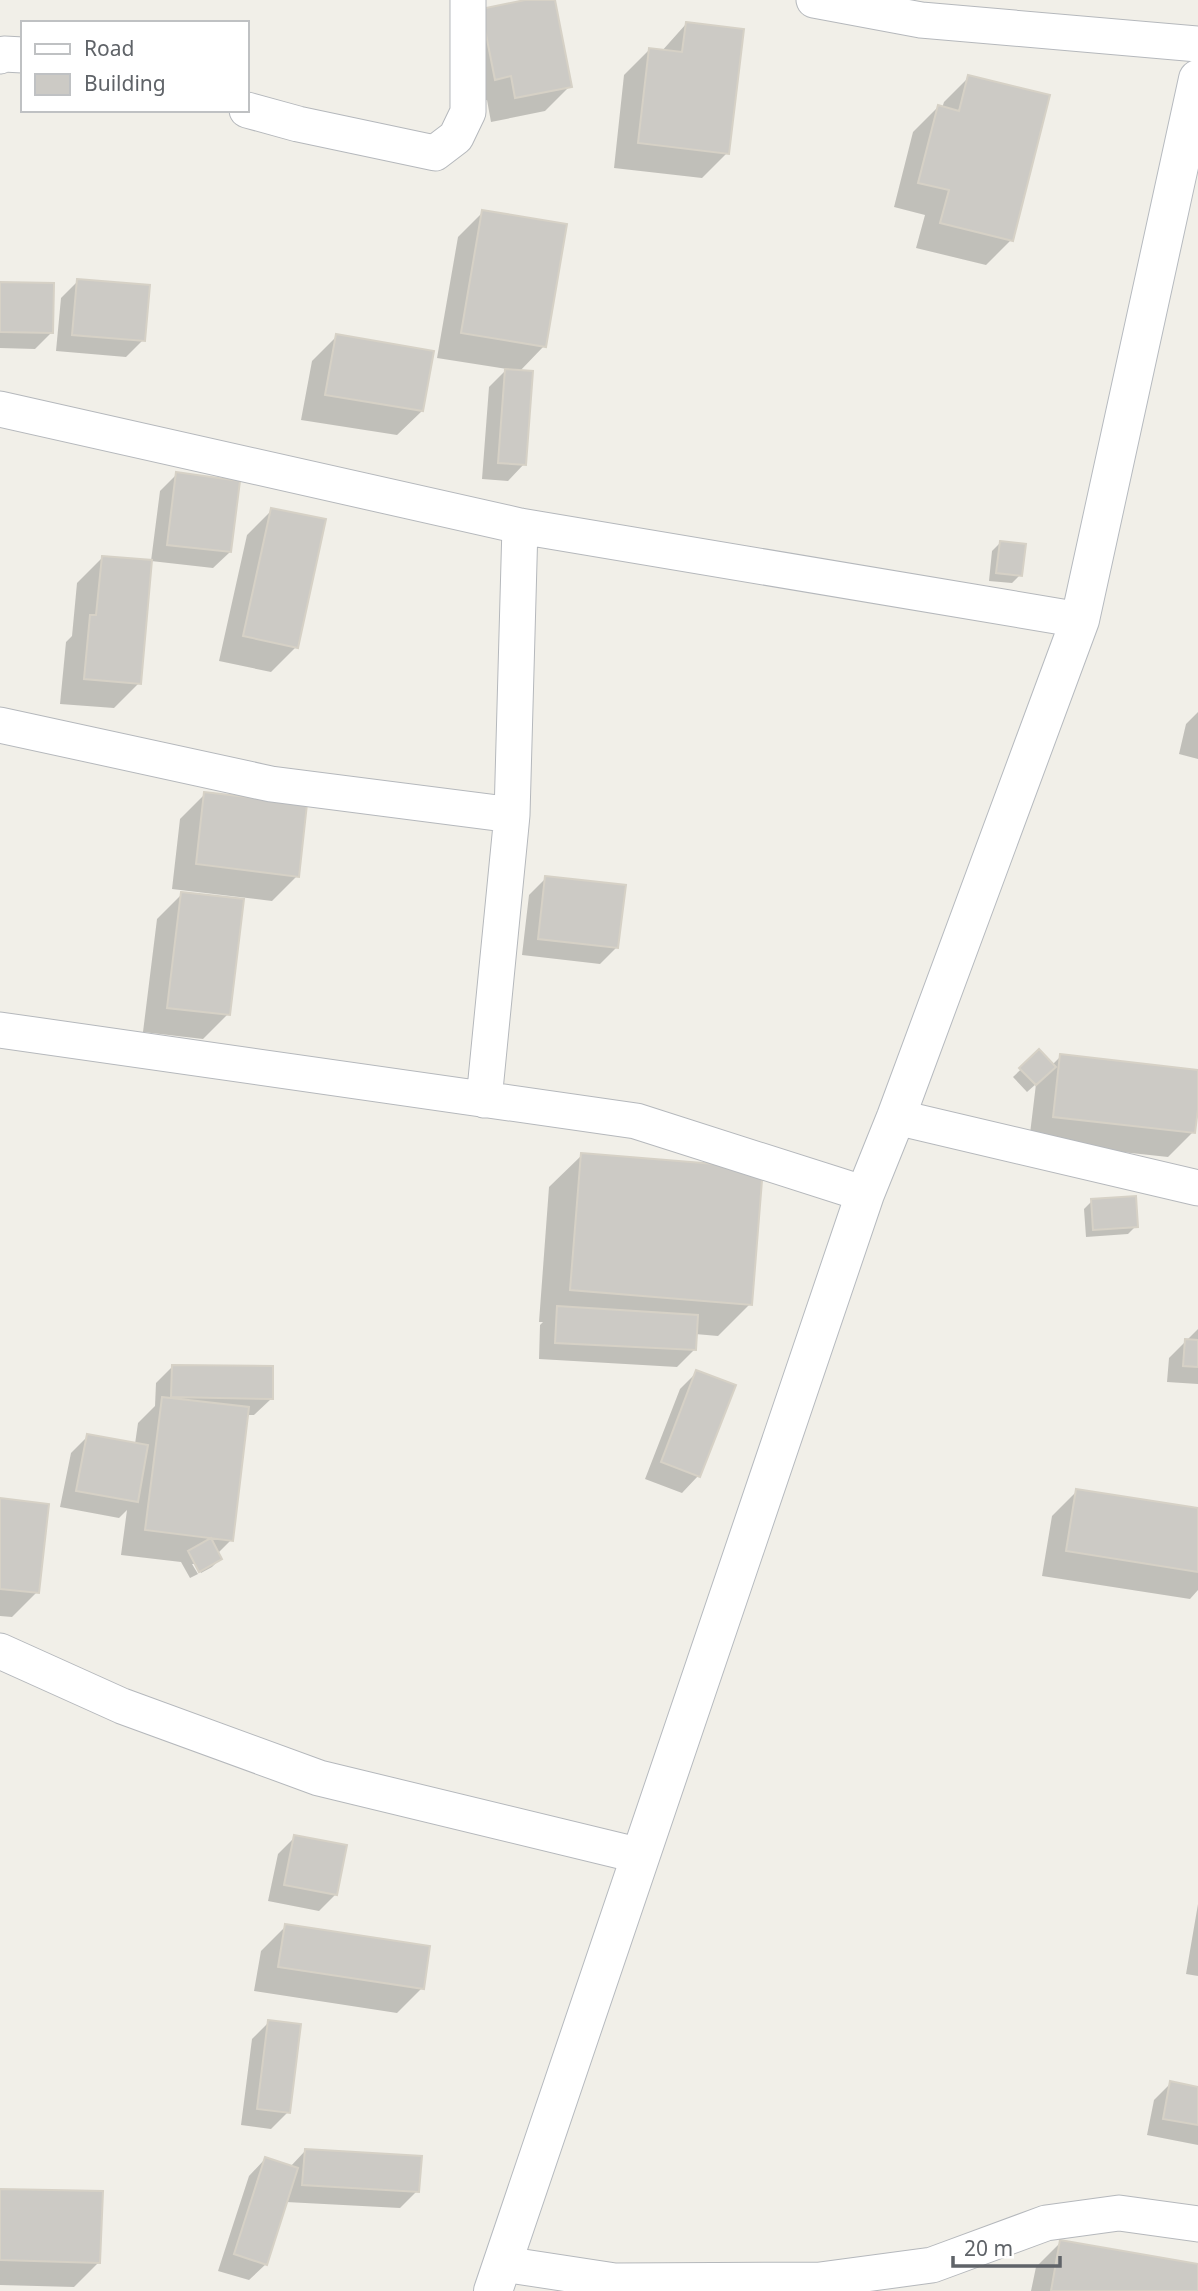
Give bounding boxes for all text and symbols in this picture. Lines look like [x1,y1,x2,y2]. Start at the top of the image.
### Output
legend [21,21,248,112]
text: Road [84,34,134,62]
text: Building [84,69,166,97]
scale bar [953,2224,1060,2268]
text: 20 m [964,2234,1013,2262]

